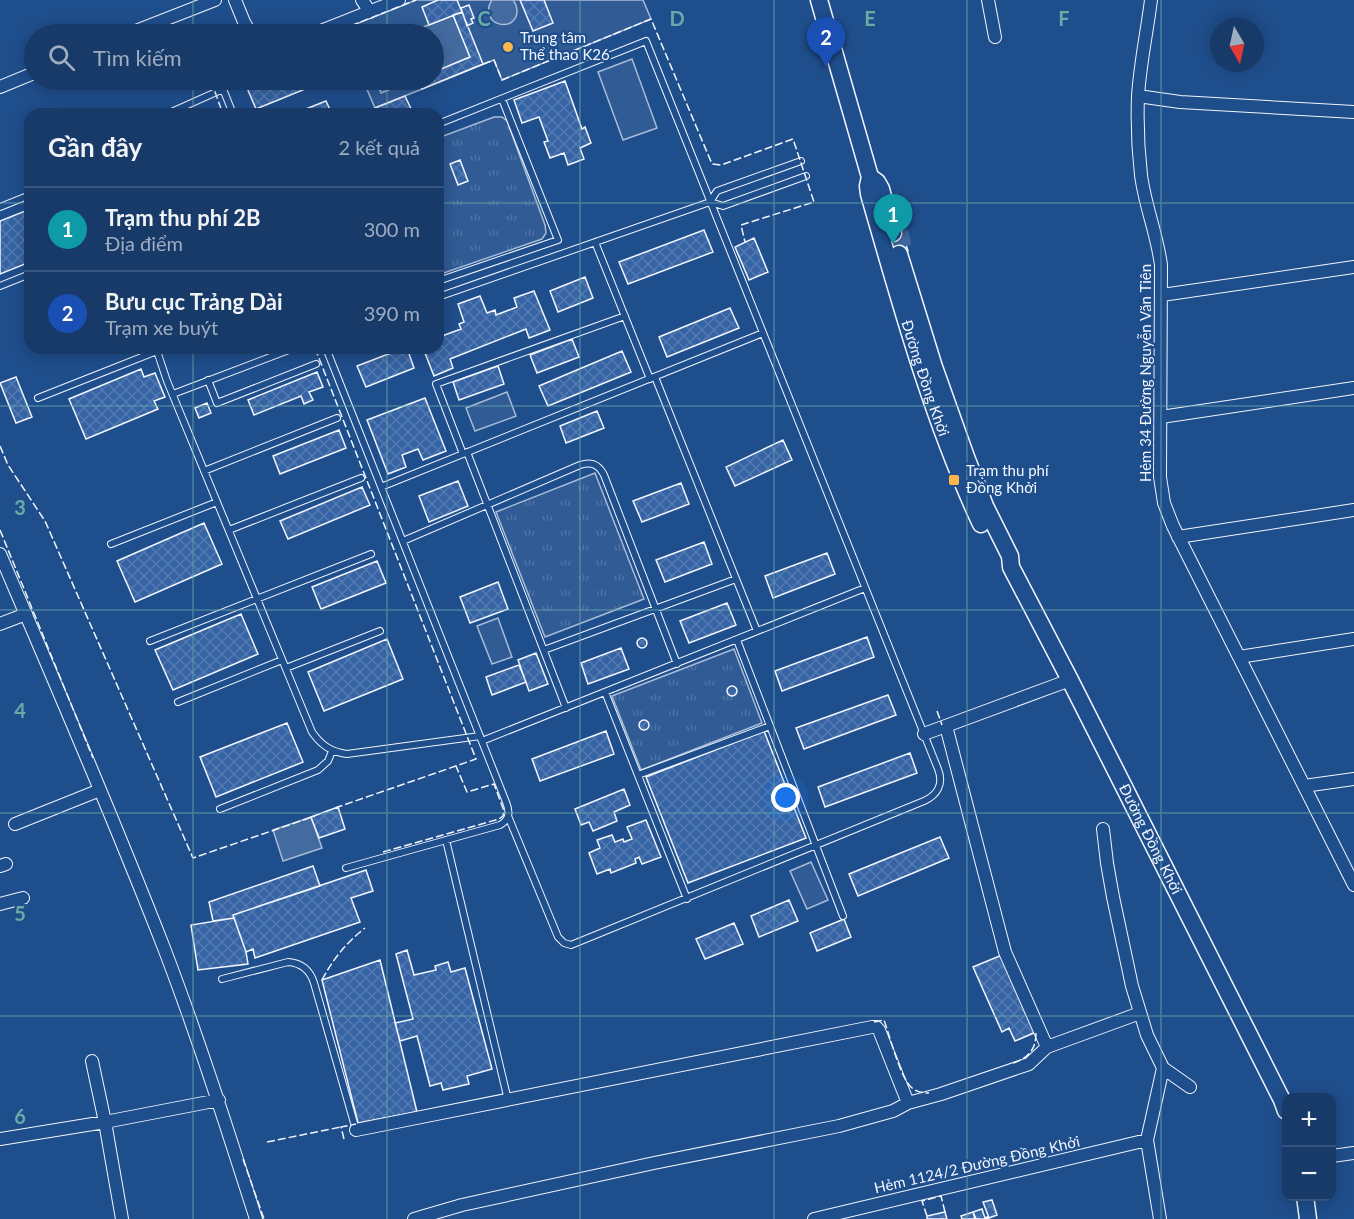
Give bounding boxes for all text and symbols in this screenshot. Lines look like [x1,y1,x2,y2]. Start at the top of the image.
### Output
text: C [477,6,491,30]
text: D [669,6,685,30]
text: E [864,6,876,30]
text: F [1058,6,1070,30]
pin: 2 [806,17,846,67]
north arrow [1210,18,1264,72]
search box [24,24,444,90]
place label: Trung tâm Thể thao K26 [520,28,610,63]
marker: Trung tâm Thể thao K26 [501,40,515,54]
icon: search [45,41,78,74]
text: Tìm kiếm [93,44,182,71]
text: Gần đây [48,131,142,163]
text: 2 kết quả [339,135,420,159]
pin: 1 [874,194,912,244]
text: Trạm thu phí 2B [105,204,260,231]
text: 1 [62,217,73,241]
text: 300 m [364,217,420,241]
text: Địa điểm [105,231,183,255]
street label: Hẻm 34 Đường Nguyễn Văn Tiên [1136,264,1154,482]
text: Bưu cục Trảng Dài [105,288,283,315]
text: 2 [62,301,73,325]
text: 390 m [364,301,420,325]
text: Trạm xe buýt [105,315,218,339]
street label: Đường Đồng Khởi [898,318,954,438]
place label: Trạm thu phí Đồng Khởi [966,461,1050,496]
marker: Trạm thu phí Đồng Khởi [947,473,961,487]
text: 3 [14,495,26,519]
text: 4 [14,698,26,722]
street label: Đường Đồng Khởi [1116,780,1187,897]
your location [771,783,800,812]
text: 5 [14,901,26,925]
map controls [1282,1093,1336,1201]
button: + [1282,1093,1336,1147]
text: 6 [14,1104,26,1128]
street label: Hẻm 1124/2 Đường Đồng Khởi [872,1132,1081,1196]
button: − [1282,1147,1336,1201]

